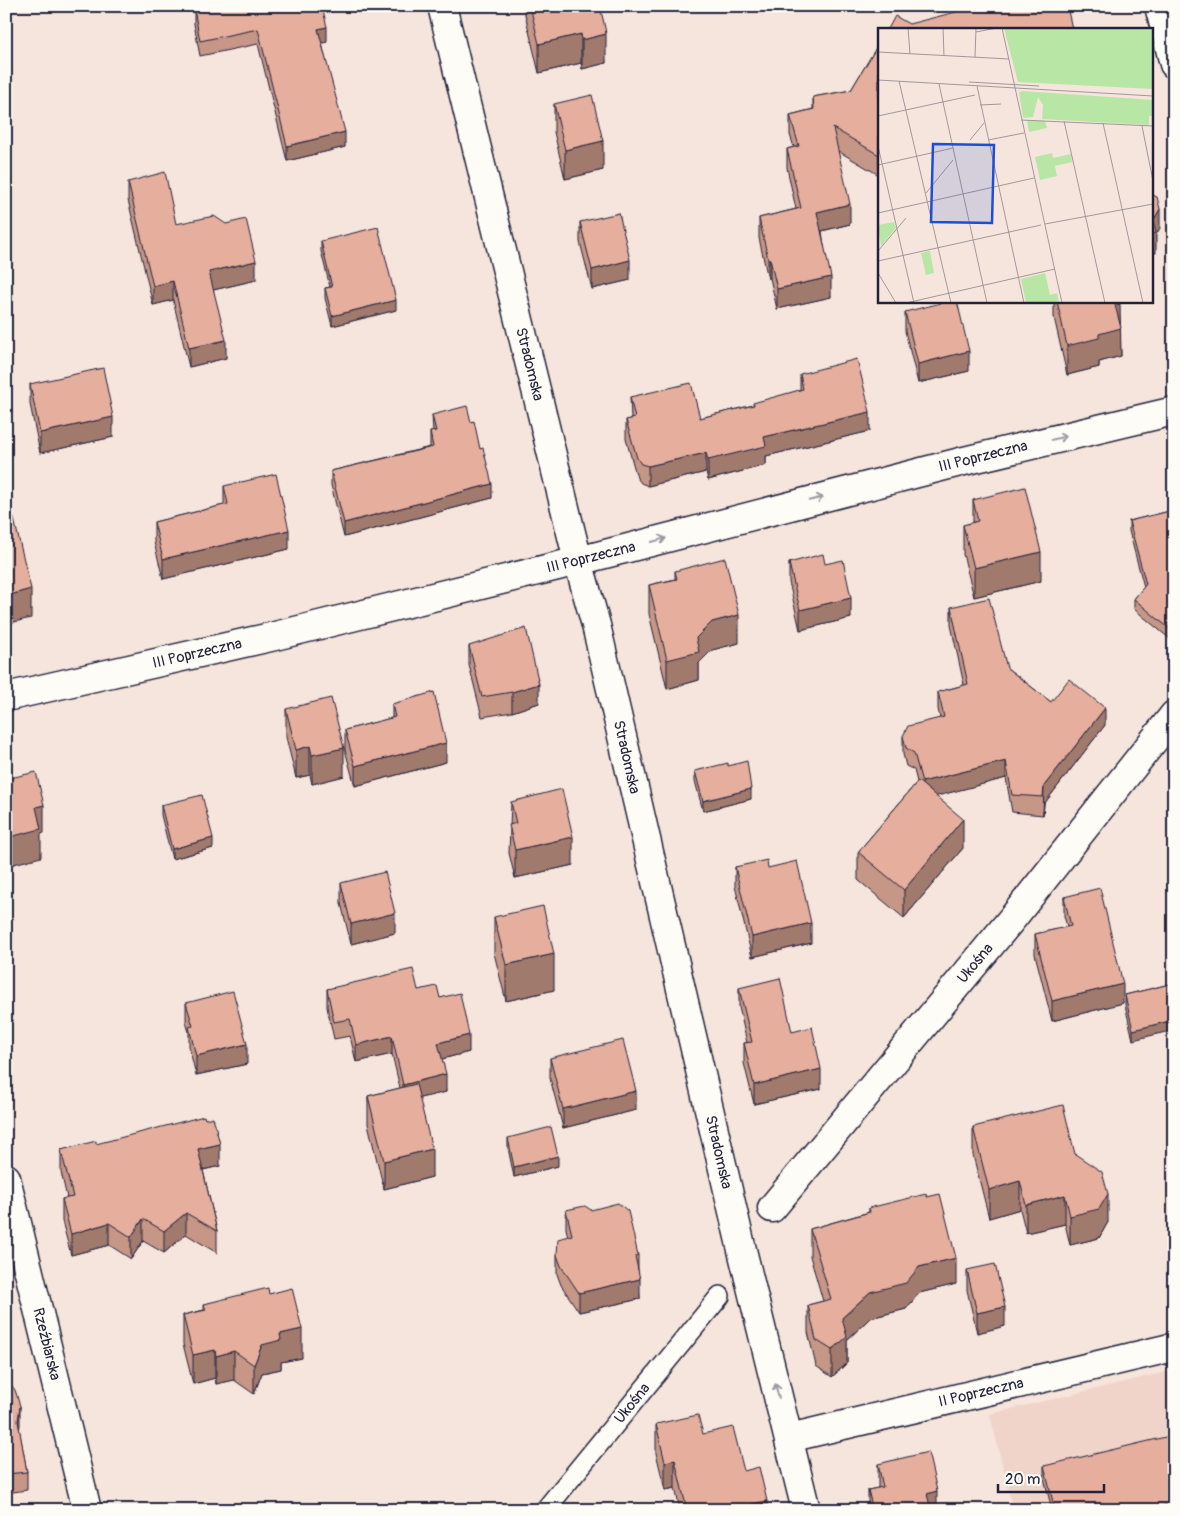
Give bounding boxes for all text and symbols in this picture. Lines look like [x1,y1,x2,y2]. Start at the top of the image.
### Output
inset map [878,28,1152,302]
street label: Stradomska [511,326,548,403]
one-way arrow [1050,433,1066,442]
street label: III Poprzeczna [937,436,1030,477]
one-way arrow [808,493,824,503]
one-way arrow [650,534,666,544]
street label: III Poprzeczna [545,537,638,578]
street label: III Poprzeczna [151,634,244,673]
street label: Stradomska [609,719,644,796]
street label: Ukośna [953,939,998,987]
street label: Stradomska [701,1114,736,1191]
street label: Rzeźbiarska [28,1306,65,1382]
street label: II Poprzeczna [937,1373,1026,1412]
street label: Ukośna [610,1379,654,1427]
one-way arrow [772,1383,781,1399]
scale bar [998,1461,1104,1493]
text: 20 m [1005,1470,1040,1489]

